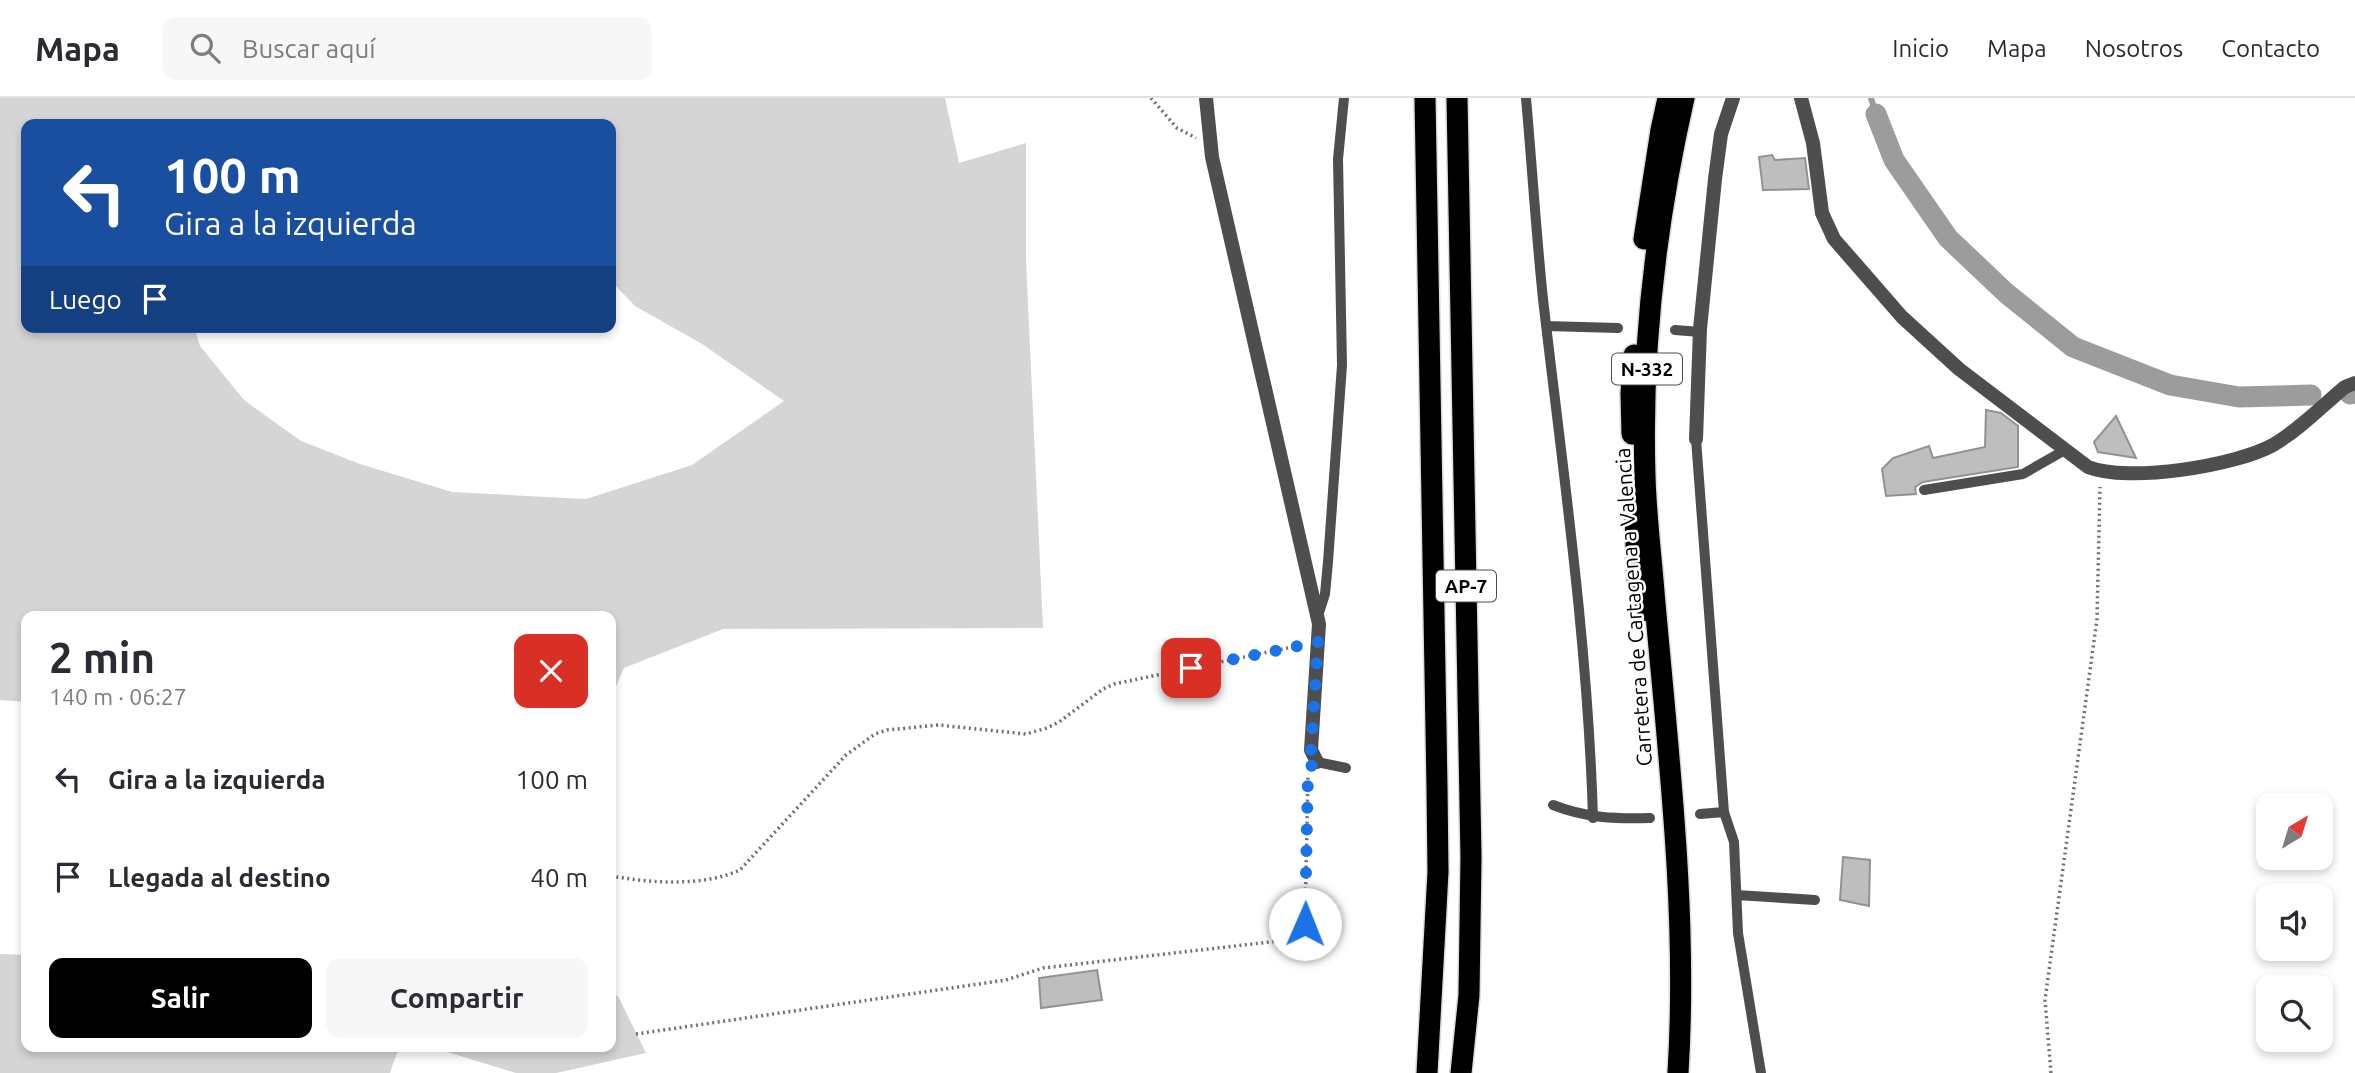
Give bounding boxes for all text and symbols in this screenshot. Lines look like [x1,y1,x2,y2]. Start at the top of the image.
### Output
search box [162,17,652,80]
icon: search [186,29,224,67]
text: Mapa [35,30,120,67]
text: Buscar aquí [242,34,376,63]
text: Inicio [1892,35,1949,62]
text: Mapa [1987,35,2047,62]
text: Nosotros [2085,35,2183,62]
text: Contacto [2221,35,2320,62]
icon: left [49,147,140,238]
text: 100 m [164,147,301,202]
text: Gira a la izquierda [164,205,417,241]
icon: arrive [136,280,174,318]
text: Luego [49,285,122,314]
road number: N-332 [1612,354,1682,384]
street label: Carretera de Cartagena a Valencia [1610,447,1656,767]
road number: AP-7 [1436,570,1496,601]
text: 2 min [49,634,155,681]
button: close [514,634,588,708]
pin [1161,638,1221,698]
icon: arrive [1172,649,1210,687]
text: 140 m · 06:27 [49,684,187,709]
icon: left [49,760,87,798]
text: Gira a la izquierda [108,765,326,794]
text: 100 m [516,765,588,794]
north arrow [2256,793,2333,870]
map controls [2256,793,2333,1052]
icon: arrive [49,858,87,896]
text: Llegada al destino [108,863,331,892]
text: 40 m [530,863,588,892]
button: sound [2256,884,2333,961]
position arrow [1268,887,1342,961]
button: Salir [49,958,312,1038]
button: Compartir [326,958,588,1038]
button: search [2256,975,2333,1052]

